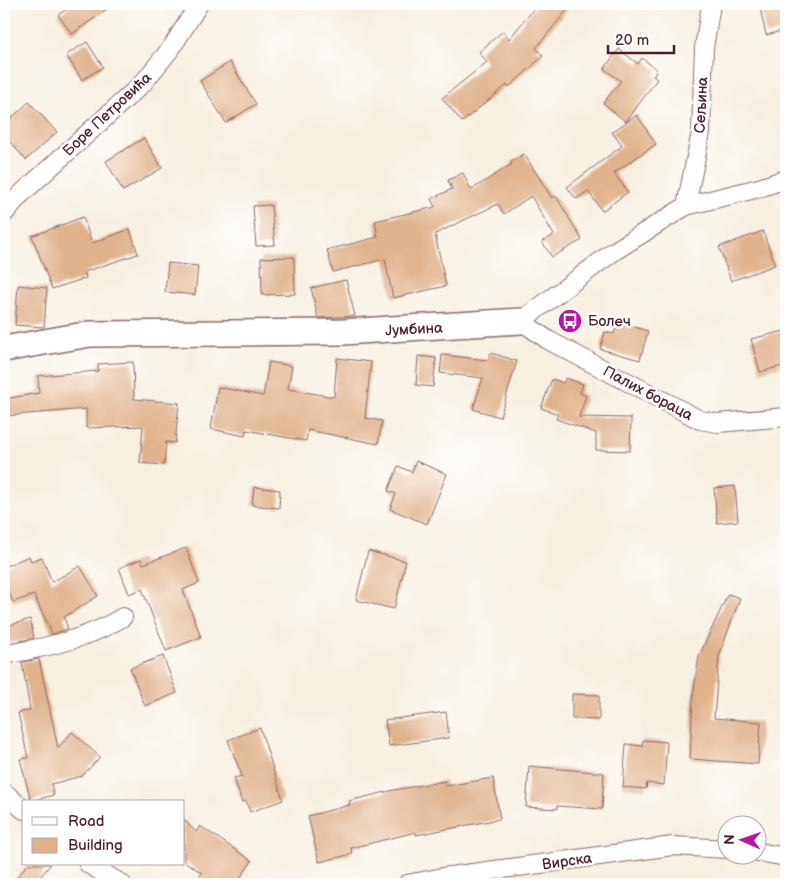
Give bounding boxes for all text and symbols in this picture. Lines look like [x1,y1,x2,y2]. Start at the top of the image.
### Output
scale bar [608,22,674,54]
text: 20 m [615,31,649,50]
street label: Боре Петровића [59,68,156,160]
street label: Сељина [691,76,712,134]
bus stop icon: Болеч [557,308,583,334]
place label: Болеч [588,312,631,331]
street label: Јумбина [385,318,444,340]
street label: Палих бораца [600,362,696,425]
legend [22,800,185,866]
text: Road [68,812,104,831]
north arrow [718,816,768,866]
text: N [721,834,738,845]
text: Building [68,836,123,855]
street label: Вирска [541,849,593,874]

